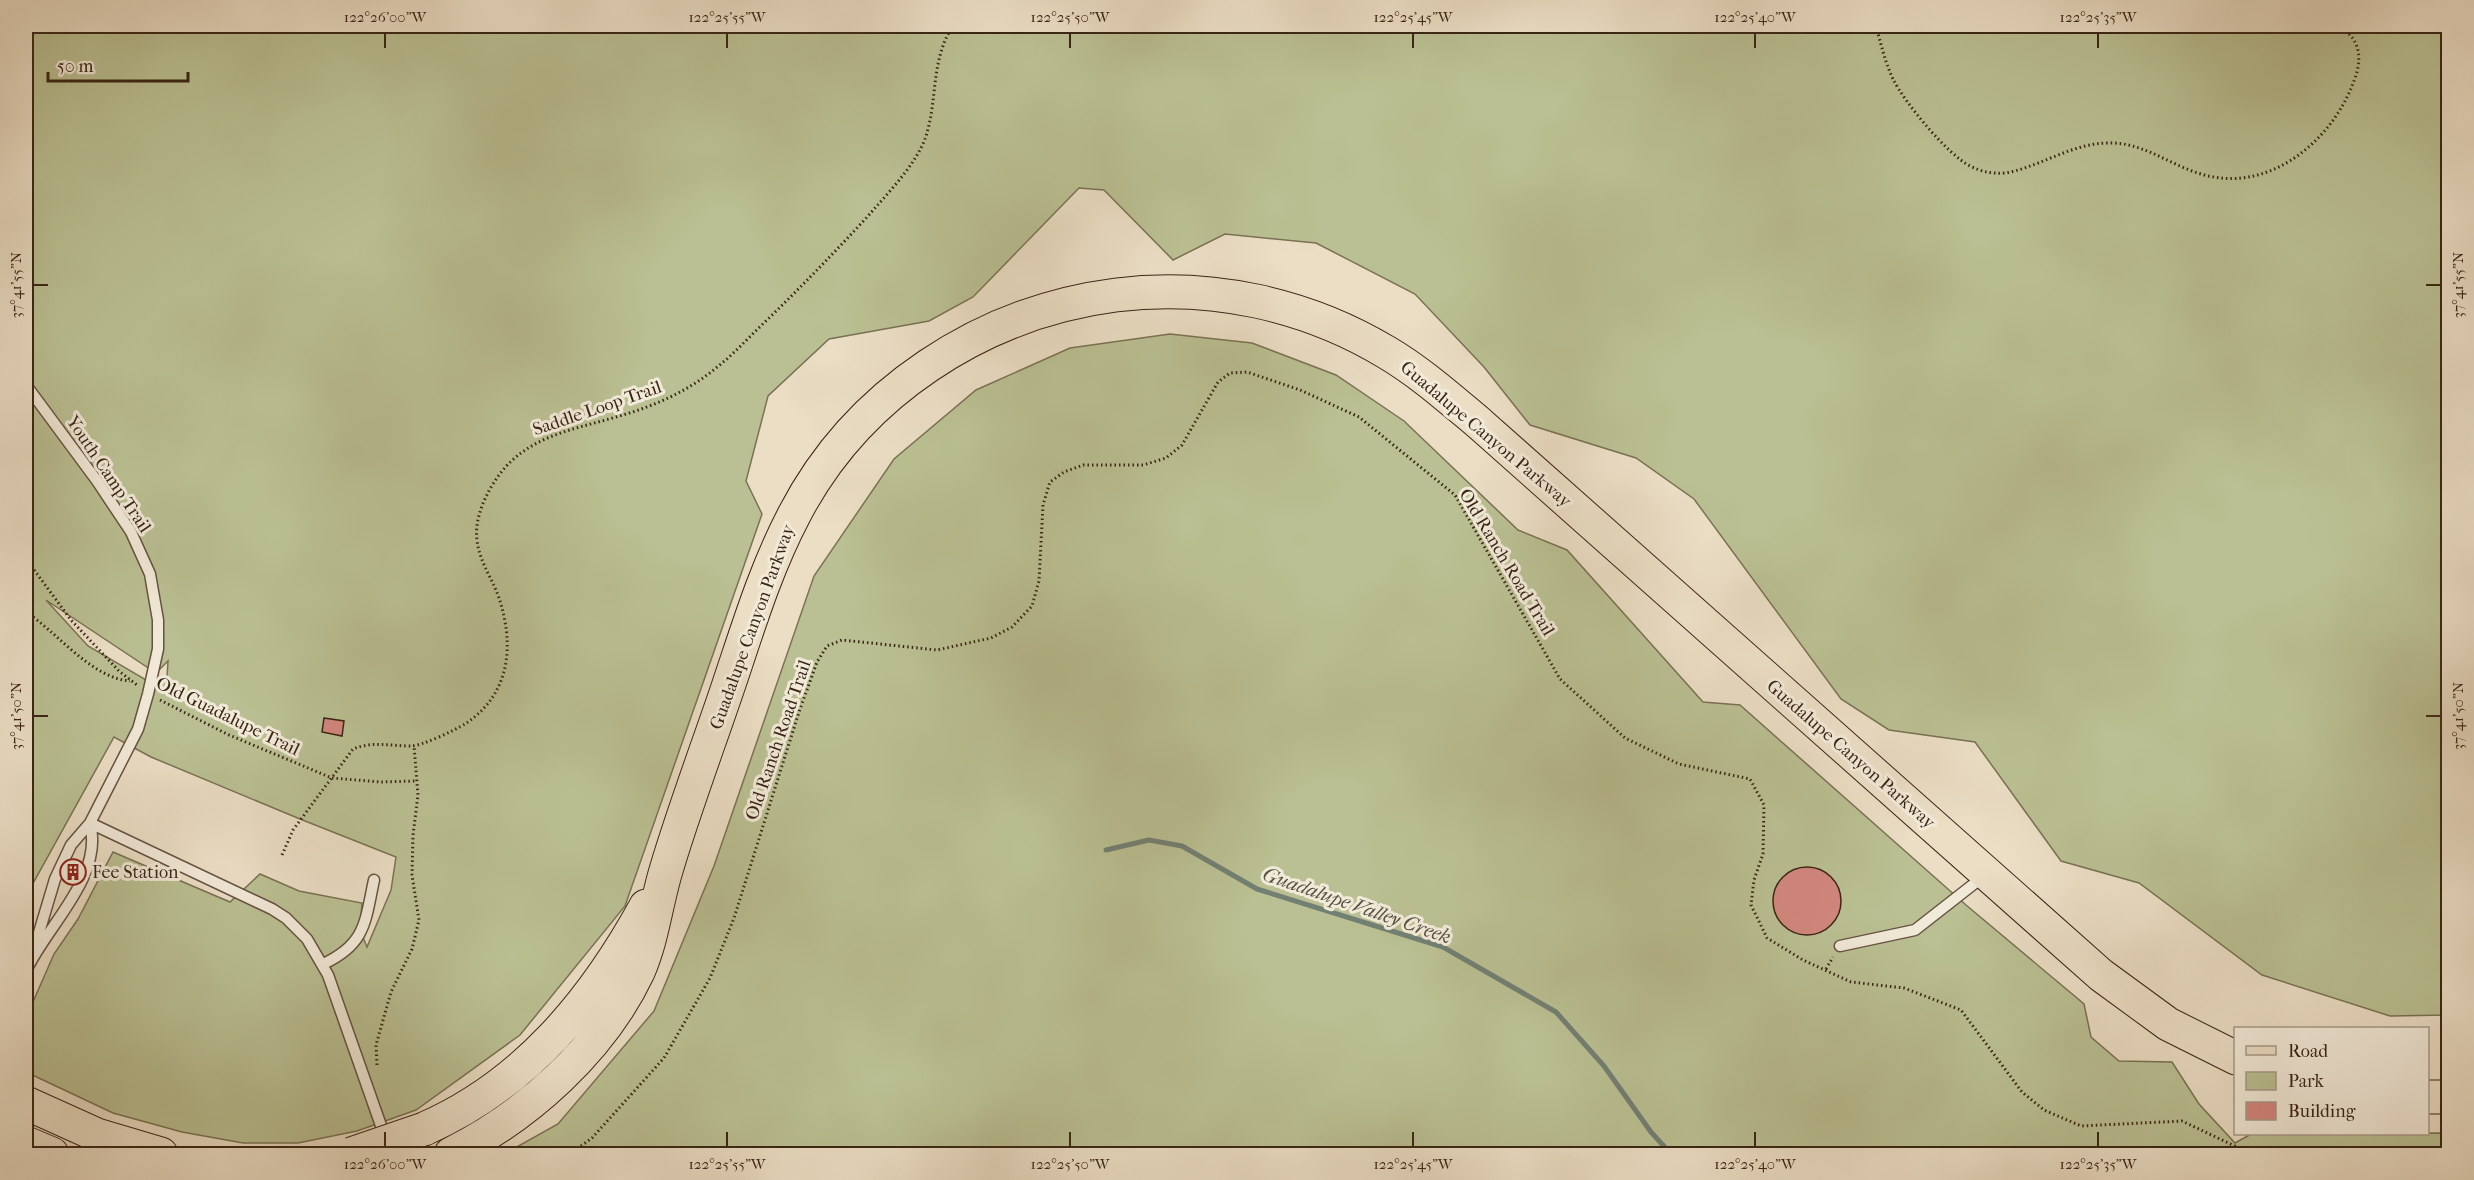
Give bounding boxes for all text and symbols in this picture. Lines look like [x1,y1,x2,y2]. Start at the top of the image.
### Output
text: 122°26'00"W [344,8,427,26]
text: 122°25'55"W [688,8,767,26]
text: 122°25'50"W [1031,8,1111,26]
text: 122°25'45"W [1373,8,1454,26]
text: 122°25'40"W [1714,8,1797,26]
text: 122°25'35"W [2060,8,2138,26]
scale bar [48,45,188,83]
text: 50 m [57,56,94,77]
text: 37°41'55"N [7,251,25,318]
text: 37°41'55"N [2449,251,2467,318]
street label: Guadalupe Canyon Parkway [1396,357,1576,513]
street label: Saddle Loop Trail [530,377,664,440]
street label: Youth Camp Trail [61,411,155,537]
street label: Old Ranch Road Trail [1454,485,1559,640]
street label: Guadalupe Canyon Parkway [706,521,800,732]
street label: Old Ranch Road Trail [741,657,816,823]
street label: Old Guadalupe Trail [153,673,303,760]
street label: Guadalupe Canyon Parkway [1762,675,1940,834]
text: 37°41'50"N [7,681,25,750]
text: 37°41'50"N [2449,681,2467,750]
building icon: Fee Station [58,857,88,887]
place label: Fee Station [92,862,179,883]
water label: Guadalupe Valley Creek [1260,862,1454,949]
legend [2234,1027,2429,1135]
text: Road [2288,1041,2328,1062]
text: Park [2288,1071,2325,1092]
text: Building [2288,1101,2356,1122]
text: 122°26'00"W [344,1155,427,1173]
text: 122°25'55"W [688,1155,767,1173]
text: 122°25'50"W [1031,1155,1111,1173]
text: 122°25'45"W [1373,1155,1454,1173]
text: 122°25'40"W [1714,1155,1797,1173]
text: 122°25'35"W [2060,1155,2138,1173]

